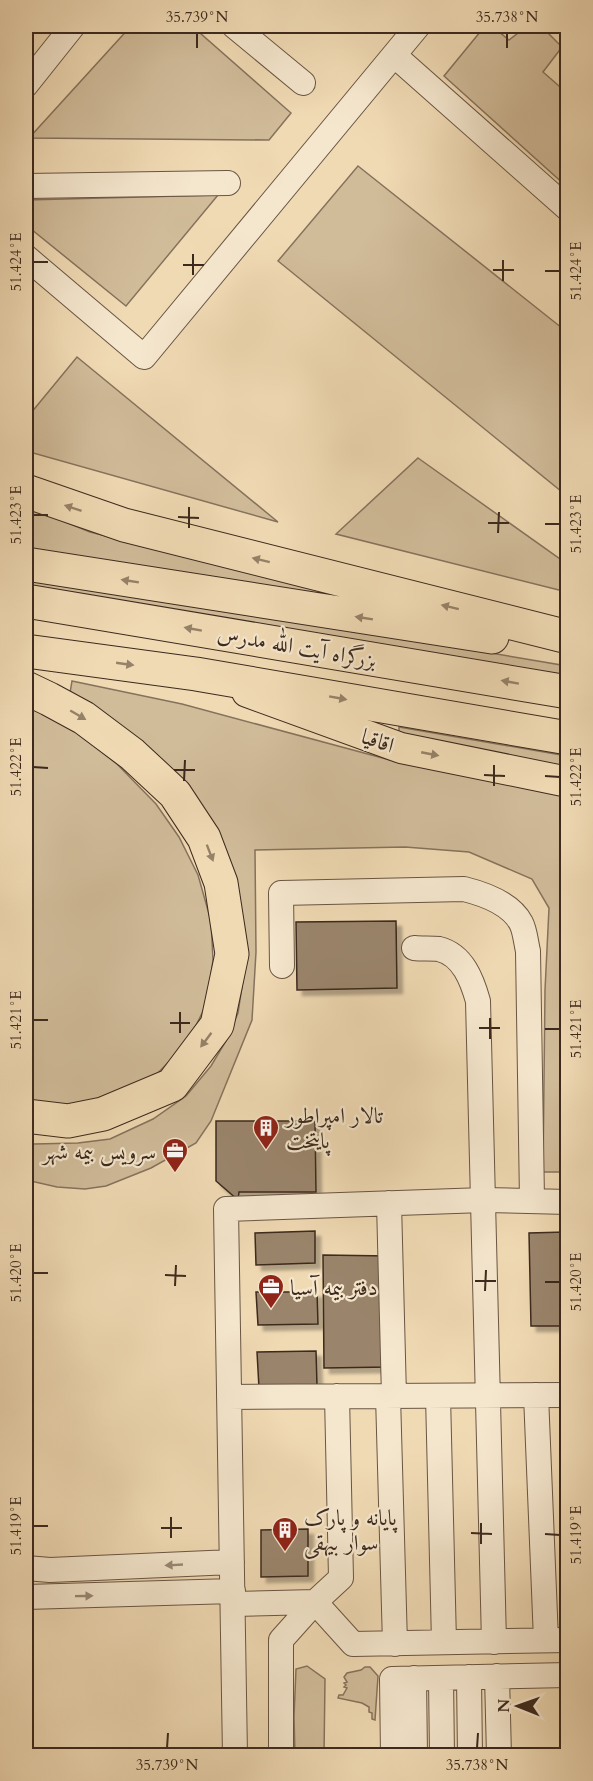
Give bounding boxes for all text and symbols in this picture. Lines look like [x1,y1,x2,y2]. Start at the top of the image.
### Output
text: 35.739°N [166,7,229,27]
text: 35.738°N [476,7,539,27]
text: 51.424°E [6,232,26,292]
text: 51.424°E [566,241,586,301]
text: 51.423°E [6,485,26,545]
text: 51.423°E [566,494,586,554]
one-way arrow [64,503,82,512]
one-way arrow [251,554,270,564]
one-way arrow [121,577,140,586]
one-way arrow [441,602,459,612]
one-way arrow [355,613,374,622]
street label: بزرگراه آیت الله مدرس [215,615,379,676]
one-way arrow [184,624,203,633]
one-way arrow [116,660,135,669]
one-way arrow [500,678,519,687]
one-way arrow [329,694,348,703]
one-way arrow [70,709,86,720]
street label: اقاقیا [357,721,398,761]
text: 51.422°E [6,737,26,797]
text: 51.422°E [566,747,586,807]
one-way arrow [421,750,440,759]
one-way arrow [205,845,215,863]
text: 51.421°E [6,990,26,1050]
text: 51.421°E [566,999,586,1059]
one-way arrow [199,1032,212,1048]
place label: تالار امپراطور پایتخت [284,1101,384,1157]
building icon: تالار امپراطور پایتخت [251,1113,281,1151]
office icon: سرویس بیمه شهر [160,1136,190,1174]
place label: سرویس بیمه شهر [41,1137,156,1167]
text: 51.420°E [6,1243,26,1303]
text: 51.420°E [566,1252,586,1312]
office icon: دفتر بیمه آسیا [256,1272,286,1310]
place label: دفتر بیمه آسیا [290,1273,378,1303]
text: 51.419°E [6,1496,26,1556]
place label: پایانه و پارک سوار بیهقی [304,1503,399,1559]
text: 51.419°E [566,1505,586,1565]
building icon: پایانه و پارک سوار بیهقی [270,1515,300,1553]
one-way arrow [164,1561,183,1570]
one-way arrow [74,1591,93,1600]
north arrow [488,1676,548,1736]
text: N [493,1699,515,1713]
text: 35.739°N [136,1755,199,1775]
text: 35.738°N [446,1755,509,1775]

